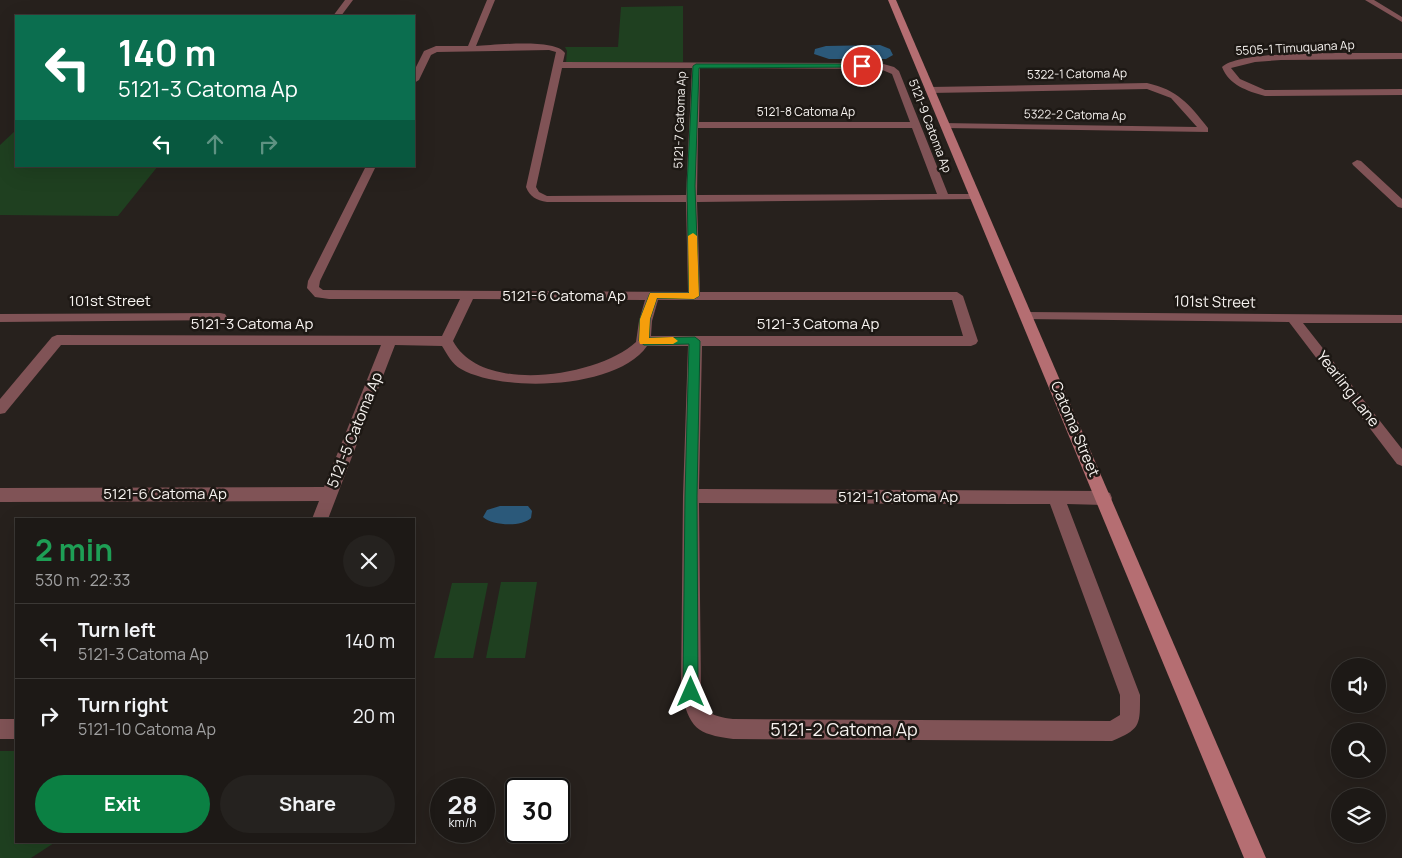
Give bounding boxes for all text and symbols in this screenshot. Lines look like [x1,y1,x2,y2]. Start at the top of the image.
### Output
text: 140 m [118,29,216,77]
icon: left [35,35,100,100]
street label: 5505-1 Timuquana Ap [1235,36,1355,59]
pin [841,45,883,87]
icon: arrive [848,52,876,80]
street label: 5322-1 Catoma Ap [1027,64,1127,83]
street label: 5121-7 Catoma Ap [669,71,690,169]
text: 5121-3 Catoma Ap [118,74,298,104]
street label: 5121-9 Catoma Ap [905,77,956,175]
street label: 5121-8 Catoma Ap [757,103,855,120]
street label: 5322-2 Catoma Ap [1024,105,1126,124]
icon: left [148,130,176,158]
icon: ahead [201,130,229,158]
icon: right [254,130,282,158]
street label: 5121-6 Catoma Ap [502,285,626,306]
street label: 101st Street [69,290,151,311]
street label: 101st Street [1174,290,1256,313]
street label: 5121-3 Catoma Ap [191,313,313,334]
street label: 5121-3 Catoma Ap [757,313,879,334]
street label: Yearling Lane [1312,346,1385,431]
street label: 5121-5 Catoma Ap [322,369,387,491]
street label: Catoma Street [1046,378,1105,480]
street label: 5121-6 Catoma Ap [103,483,227,504]
street label: 5121-1 Catoma Ap [838,486,958,507]
text: 2 min [35,529,113,570]
button: close [343,535,395,587]
text: 530 m · 22:33 [35,569,130,591]
text: Turn left [78,617,156,643]
icon: left [35,627,63,655]
text: 140 m [345,628,395,654]
text: 5121-3 Catoma Ap [78,643,209,665]
map controls [1331,658,1386,843]
button: sound [1331,658,1386,713]
position arrow [664,665,716,717]
text: Turn right [78,692,168,718]
icon: right [35,702,63,730]
text: 20 m [353,703,395,729]
street label: 5121-2 Catoma Ap [770,717,918,741]
text: 5121-10 Catoma Ap [78,718,216,740]
button: search [1331,723,1386,778]
button: Exit [35,775,210,833]
button: Share [220,775,395,833]
speed limit sign: 30 [505,778,570,843]
text: 28 [447,787,478,822]
button: layers [1331,788,1386,843]
text: km/h [449,814,476,831]

